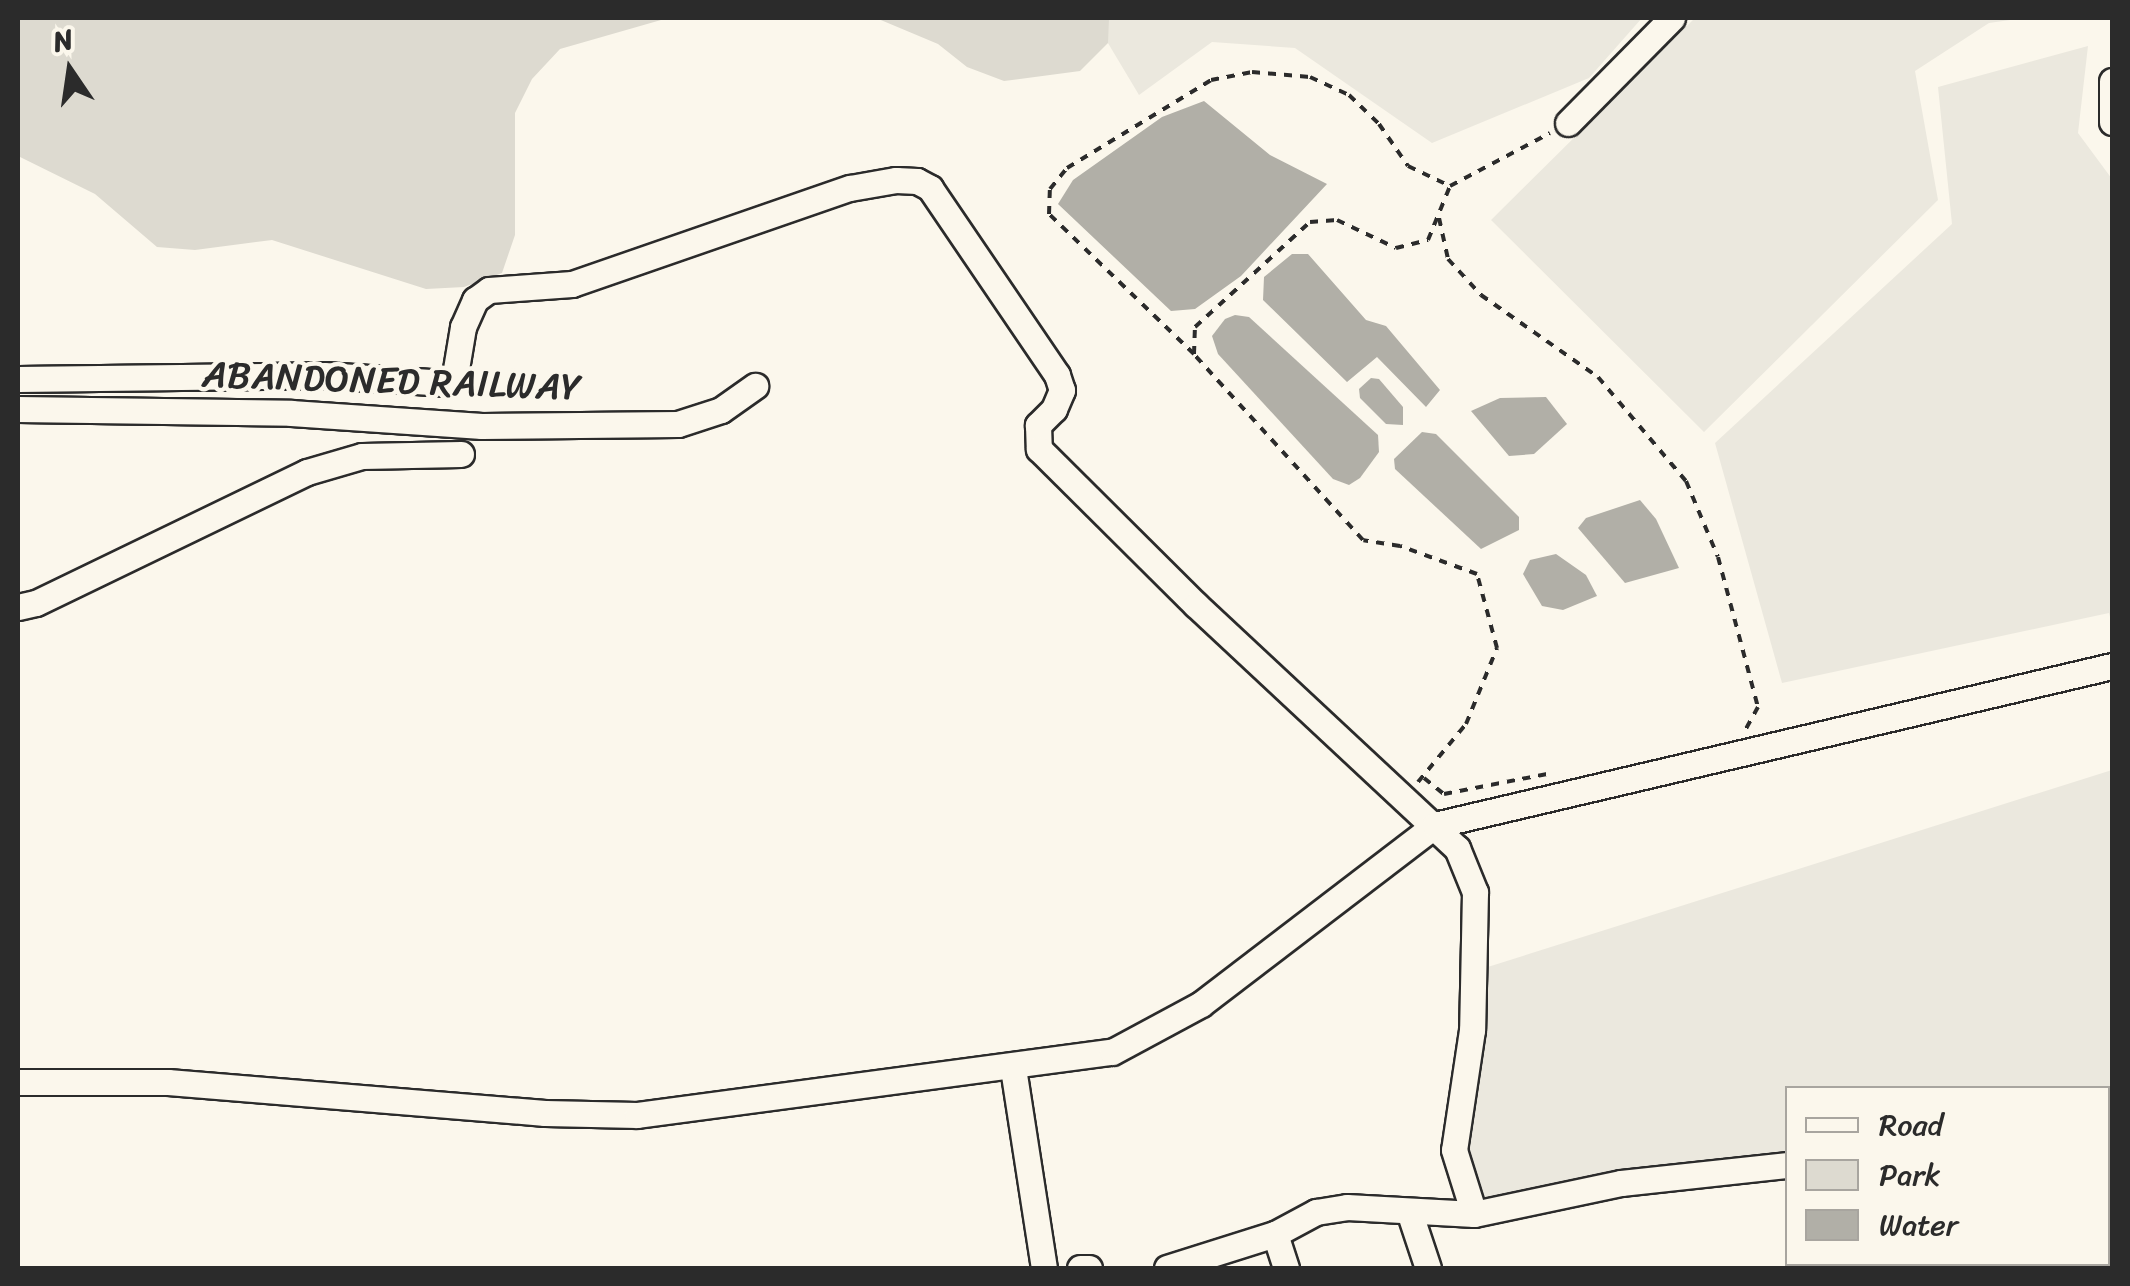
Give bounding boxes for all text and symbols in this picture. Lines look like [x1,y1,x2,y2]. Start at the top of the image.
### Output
text: N [48,14,78,66]
north arrow [20,20,120,120]
street label: ABANDONED RAILWAY [201,352,583,410]
legend [1785,1086,2110,1266]
text: Road [1879,1098,1943,1152]
text: Park [1879,1148,1941,1202]
text: Water [1879,1198,1958,1252]

